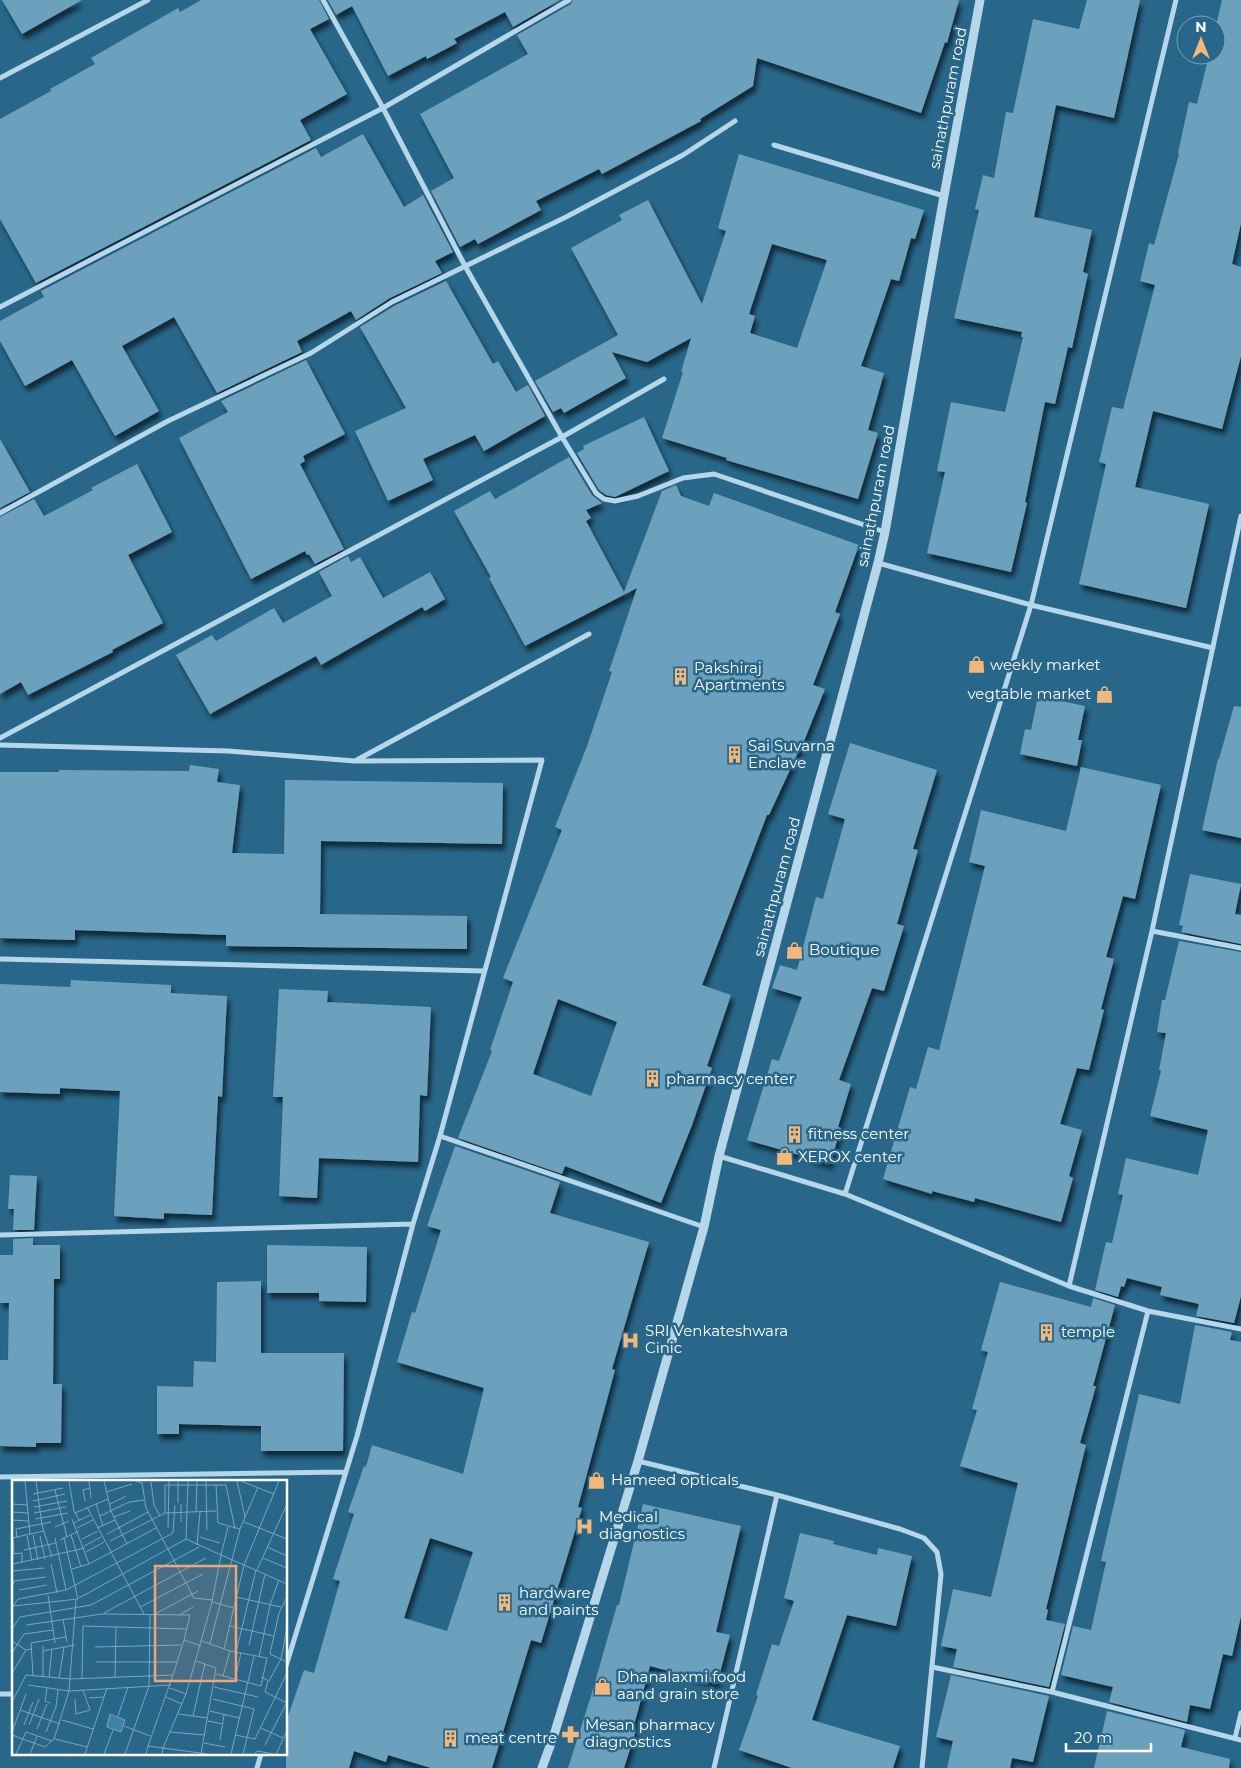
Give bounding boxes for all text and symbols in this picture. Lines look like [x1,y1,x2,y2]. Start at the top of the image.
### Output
north arrow [1176,15,1226,65]
text: N [1195,18,1207,36]
street label: sainathpuram road [924,25,971,170]
street label: sainathpuram road [852,423,899,568]
shop icon: weekly market [966,655,986,675]
place label: weekly market [990,655,1101,674]
place label: Pakshiraj Apartments [694,658,785,694]
building icon: Pakshiraj Apartments [670,667,690,687]
place label: vegtable market [967,684,1091,703]
shop icon: vegtable market [1095,684,1115,704]
place label: Sai Suvarna Enclave [748,736,835,772]
building icon: Sai Suvarna Enclave [724,745,744,765]
street label: sainathpuram road [749,815,804,959]
shop icon: Boutique [785,940,805,960]
place label: Boutique [809,940,879,959]
building icon: pharmacy center [642,1069,662,1089]
place label: pharmacy center [666,1069,795,1088]
building icon: fitness center [784,1124,804,1144]
place label: fitness center [808,1124,909,1143]
shop icon: XEROX center [774,1147,794,1167]
place label: XEROX center [798,1147,903,1166]
place label: SRI Venkateshwara Cinic [645,1321,788,1357]
building icon: temple [1037,1322,1057,1342]
place label: temple [1061,1322,1115,1341]
hospital icon: SRI Venkateshwara Cinic [621,1330,641,1350]
shop icon: Hameed opticals [587,1470,607,1490]
place label: Hameed opticals [611,1470,739,1489]
inset map [12,1480,288,1756]
place label: Medical diagnostics [599,1507,685,1543]
hospital icon: Medical diagnostics [575,1516,595,1536]
place label: hardware and paints [519,1583,599,1619]
building icon: hardware and paints [495,1592,515,1612]
place label: Dhanalaxmi food aand grain store [617,1667,746,1703]
shop icon: Dhanalaxmi food aand grain store [593,1676,613,1696]
place label: Mesan pharmacy diagnostics [585,1715,716,1751]
scale bar [1066,1720,1151,1752]
pharmacy icon: Mesan pharmacy diagnostics [561,1724,581,1744]
building icon: meat centre [441,1728,461,1748]
place label: meat centre [465,1728,557,1747]
text: 20 m [1074,1728,1112,1747]

